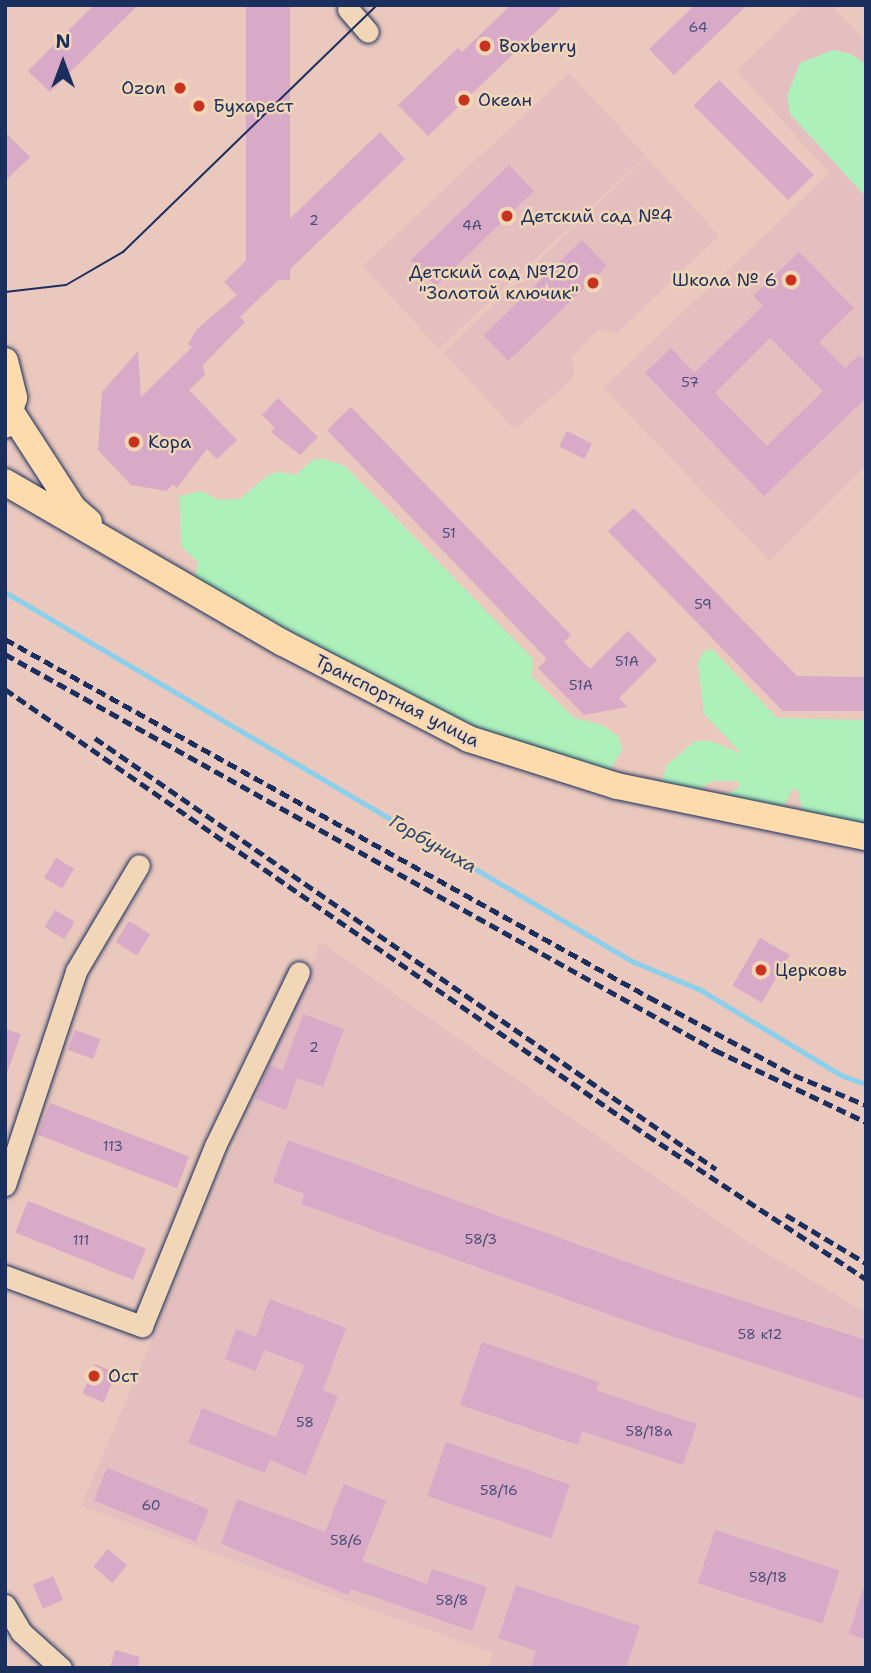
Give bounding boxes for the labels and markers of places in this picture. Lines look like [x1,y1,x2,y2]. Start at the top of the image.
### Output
place label: Boxberry [499,35,577,57]
marker: Boxberry [477,38,493,54]
place label: Ozon [121,77,166,99]
marker: Ozon [172,80,188,96]
place label: Океан [478,89,532,111]
marker: Океан [456,92,472,108]
place label: Бухарест [213,95,294,117]
marker: Бухарест [191,98,207,114]
place label: Детский сад №4 [521,205,672,227]
marker: Детский сад №4 [499,208,515,224]
place label: Детский сад №120 "Золотой ключик" [409,262,579,304]
place label: Школа № 6 [672,269,777,291]
marker: Школа № 6 [783,272,799,288]
marker: Детский сад №120 "Золотой ключик" [585,275,601,291]
place label: Кора [148,431,191,453]
marker: Кора [126,434,142,450]
place label: Церковь [775,959,847,981]
marker: Церковь [753,962,769,978]
place label: Ост [108,1365,139,1387]
marker: Ост [86,1368,102,1384]

